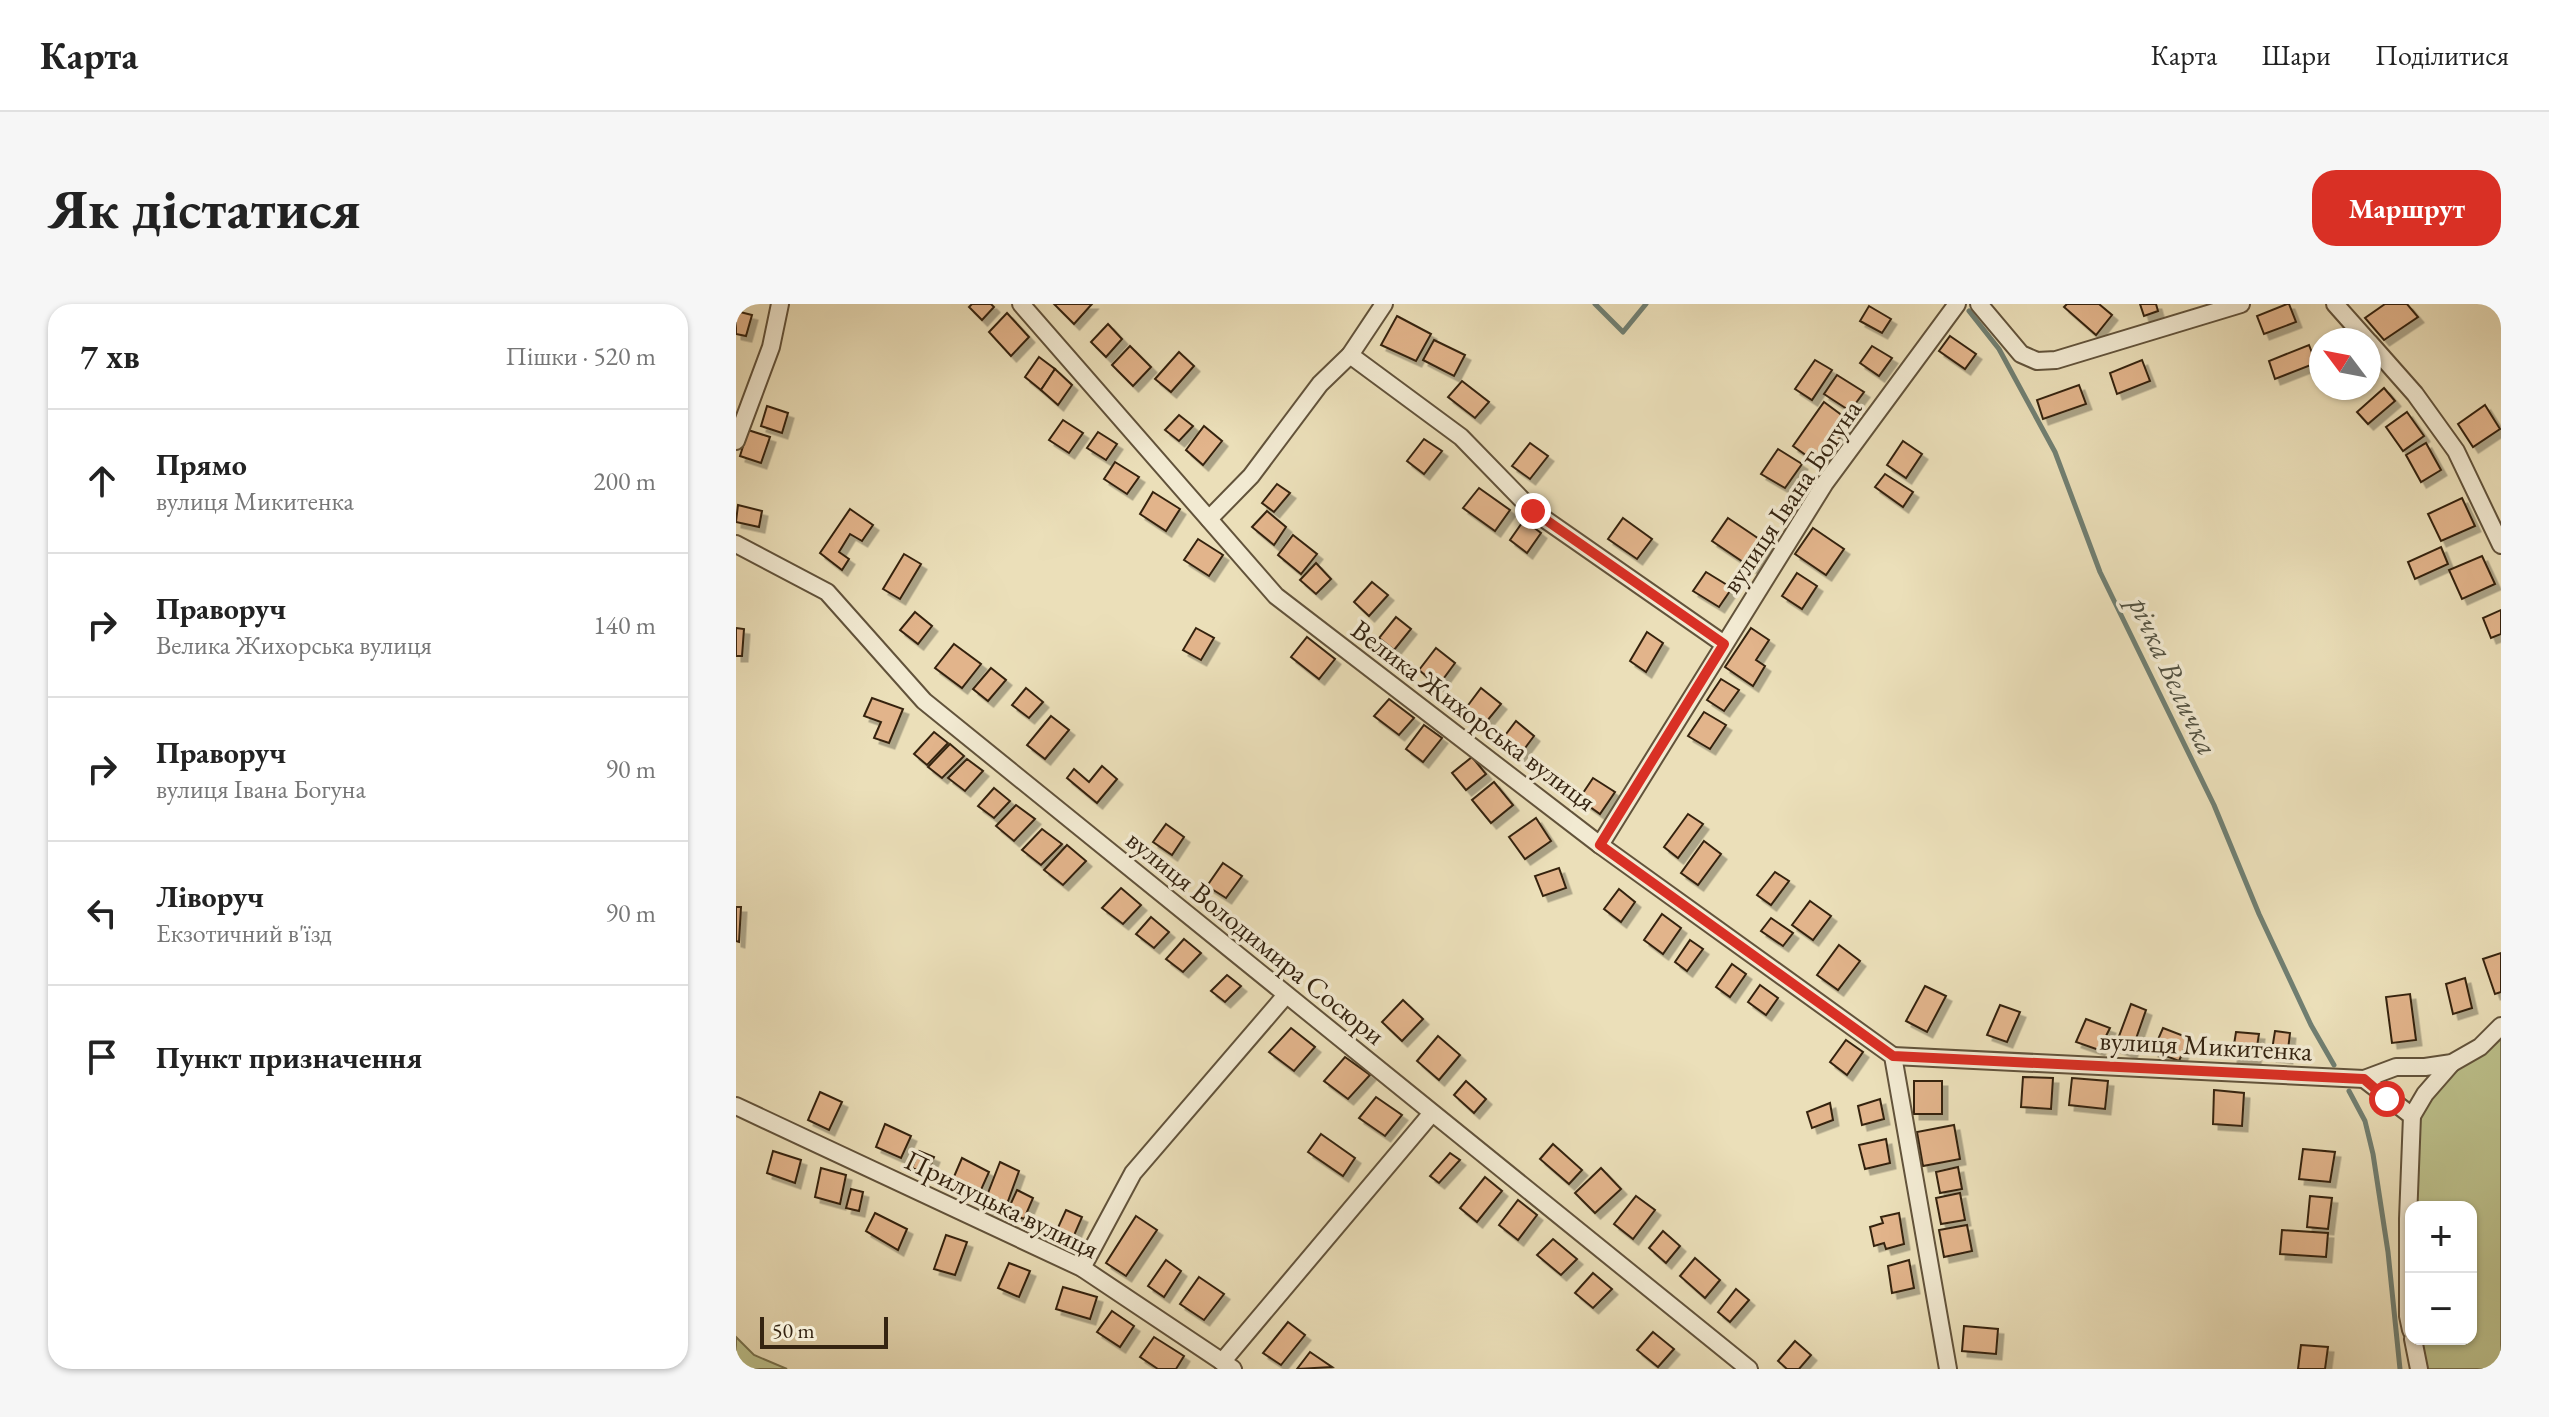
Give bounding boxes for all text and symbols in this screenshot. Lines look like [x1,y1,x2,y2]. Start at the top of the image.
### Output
text: Карта [40,31,138,80]
text: Карта [2151,37,2217,73]
text: Шари [2261,37,2331,73]
text: Поділитися [2375,37,2509,73]
button: Маршрут [2312,170,2501,246]
text: Як дістатися [48,172,361,245]
north arrow [2309,328,2381,400]
text: 7 хв [80,334,140,378]
text: Пішки · 520 m [505,339,656,373]
street label: вулиця Івана Богуна [1713,392,1870,600]
text: Прямо [156,445,247,484]
icon: ahead [80,459,124,503]
text: 200 m [593,464,656,498]
text: вулиця Микитенка [156,484,354,518]
route end [1515,493,1551,529]
water label: річка Величка [2119,587,2228,761]
text: Праворуч [156,589,286,628]
icon: right [80,603,124,647]
text: 140 m [593,608,656,642]
street label: Велика Жихорська вулиця [1345,611,1603,819]
text: Велика Жихорська вулиця [156,628,432,662]
text: Праворуч [156,733,286,772]
icon: right [80,747,124,791]
text: 90 m [606,752,656,786]
text: вулиця Івана Богуна [156,772,366,806]
street label: вулиця Володимира Сосюри [1119,821,1393,1053]
text: Ліворуч [156,877,264,916]
icon: left [80,891,124,935]
text: 90 m [606,896,656,930]
text: Екзотичний в'їзд [156,916,332,950]
street label: вулиця Микитенка [2099,1021,2314,1069]
icon: arrive [80,1035,124,1079]
text: Пункт призначення [156,1038,422,1077]
route start [2369,1081,2405,1117]
street label: Прилуцька вулиця [899,1141,1105,1267]
map controls [2405,1201,2477,1345]
button: + [2405,1201,2477,1273]
button: − [2405,1273,2477,1345]
scale bar [760,1313,888,1349]
text: 50 m [772,1316,815,1345]

